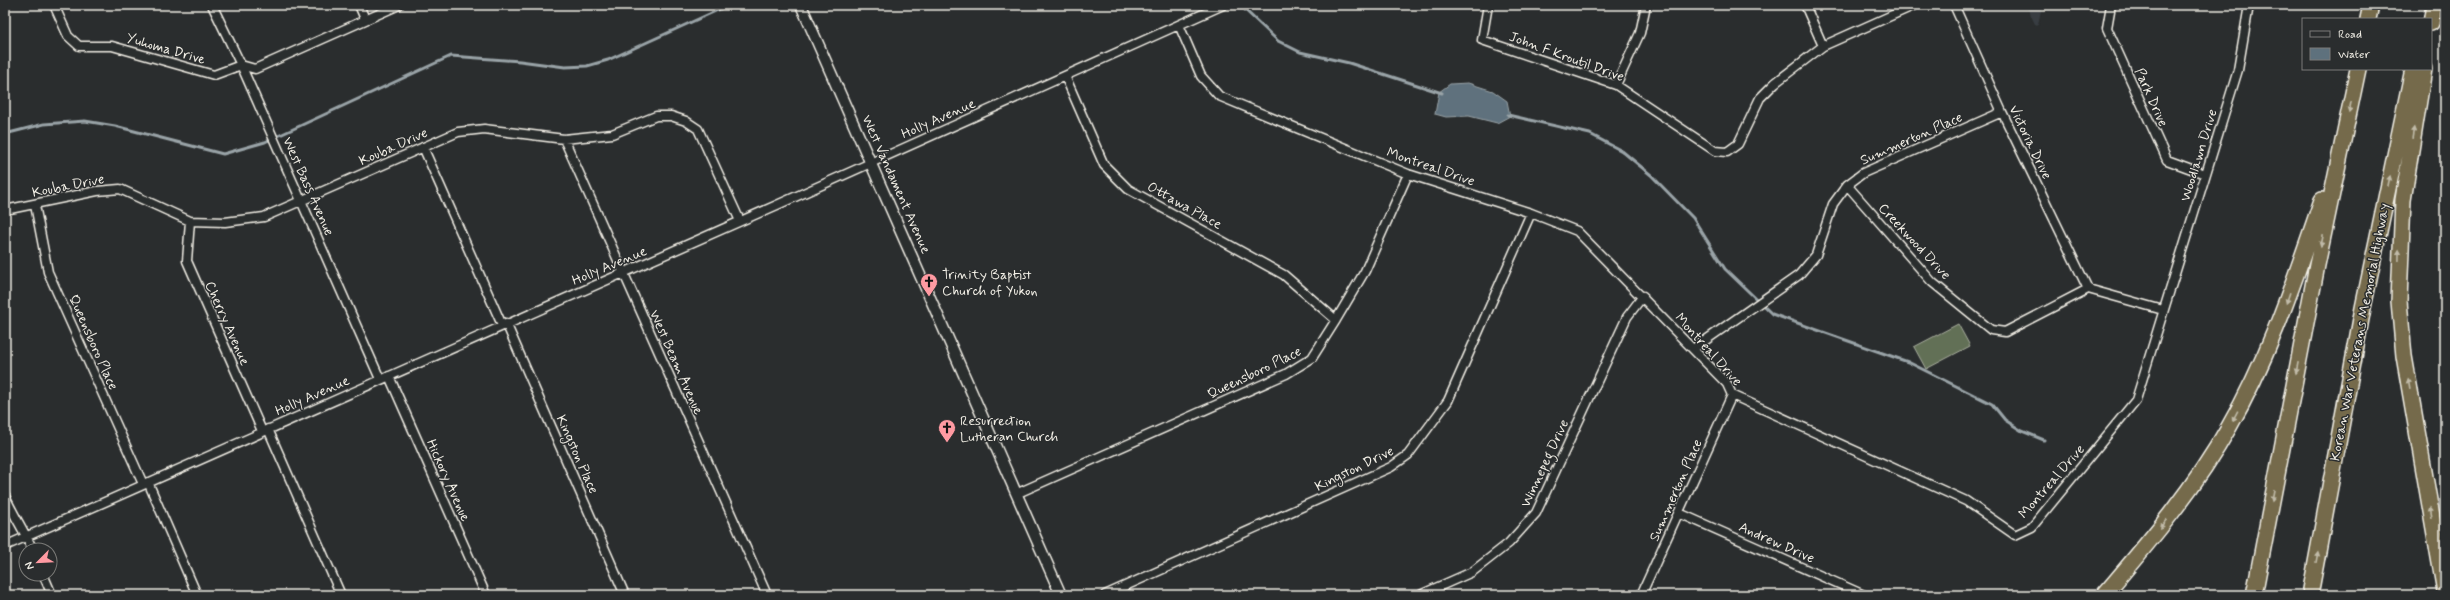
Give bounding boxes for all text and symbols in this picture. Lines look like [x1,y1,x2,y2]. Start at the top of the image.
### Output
legend [2302,18,2432,70]
text: Road [2338,27,2362,43]
street label: John F Kroutil Drive [1507,28,1627,86]
street label: Yuhoma Drive [124,29,208,69]
text: Water [2338,47,2370,63]
street label: Park Drive [2130,65,2172,130]
street label: Holly Avenue [898,94,978,143]
one-way arrow [2346,101,2352,113]
street label: Victoria Drive [2004,102,2056,183]
street label: Woodlawn Drive [2176,107,2222,204]
street label: Summerton Place [1857,108,1965,170]
street label: West Vandament Avenue [857,112,935,257]
street label: Kouba Drive [356,124,431,170]
one-way arrow [2411,127,2417,139]
street label: West Bass Avenue [278,134,338,239]
street label: Montreal Drive [1384,143,1477,190]
street label: Kouba Drive [30,170,106,202]
one-way arrow [2386,175,2392,188]
street label: Ottawa Place [1144,178,1225,234]
street label: Creekwood Drive [1874,200,1954,284]
street label: Korean War Veterans Memorial Highway [2326,202,2394,463]
one-way arrow [2318,235,2324,247]
street label: Holly Avenue [569,242,650,290]
one-way arrow [2396,248,2402,261]
place label: Trinity Baptist Church of Yukon [942,266,1037,300]
church icon: Trinity Baptist Church of Yukon [919,272,939,297]
street label: Cherry Avenue [200,278,254,369]
street label: Queensboro Place [64,292,122,393]
one-way arrow [2284,292,2290,304]
street label: West Beam Avenue [645,307,707,418]
street label: Montreal Drive [1671,309,1746,390]
street label: Queensboro Place [1205,342,1304,403]
one-way arrow [2294,362,2300,374]
street label: Holly Avenue [272,371,352,420]
one-way arrow [2406,378,2412,391]
one-way arrow [2232,411,2239,422]
street label: Kingston Place [551,412,602,497]
place label: Resurrection Lutheran Church [960,412,1058,446]
street label: Winnepeg Drive [1517,416,1575,511]
church icon: Resurrection Lutheran Church [937,418,957,443]
street label: Hickory Avenue [422,436,474,525]
street label: Summerton Place [1645,436,1707,544]
street label: Montreal Drive [2015,441,2089,522]
street label: Kingston Drive [1312,442,1397,497]
one-way arrow [2269,490,2275,502]
one-way arrow [2428,506,2434,519]
street label: Andrew Drive [1736,518,1817,568]
one-way arrow [2159,519,2167,530]
north arrow [18,542,58,582]
one-way arrow [2314,550,2320,563]
text: N [22,559,38,572]

